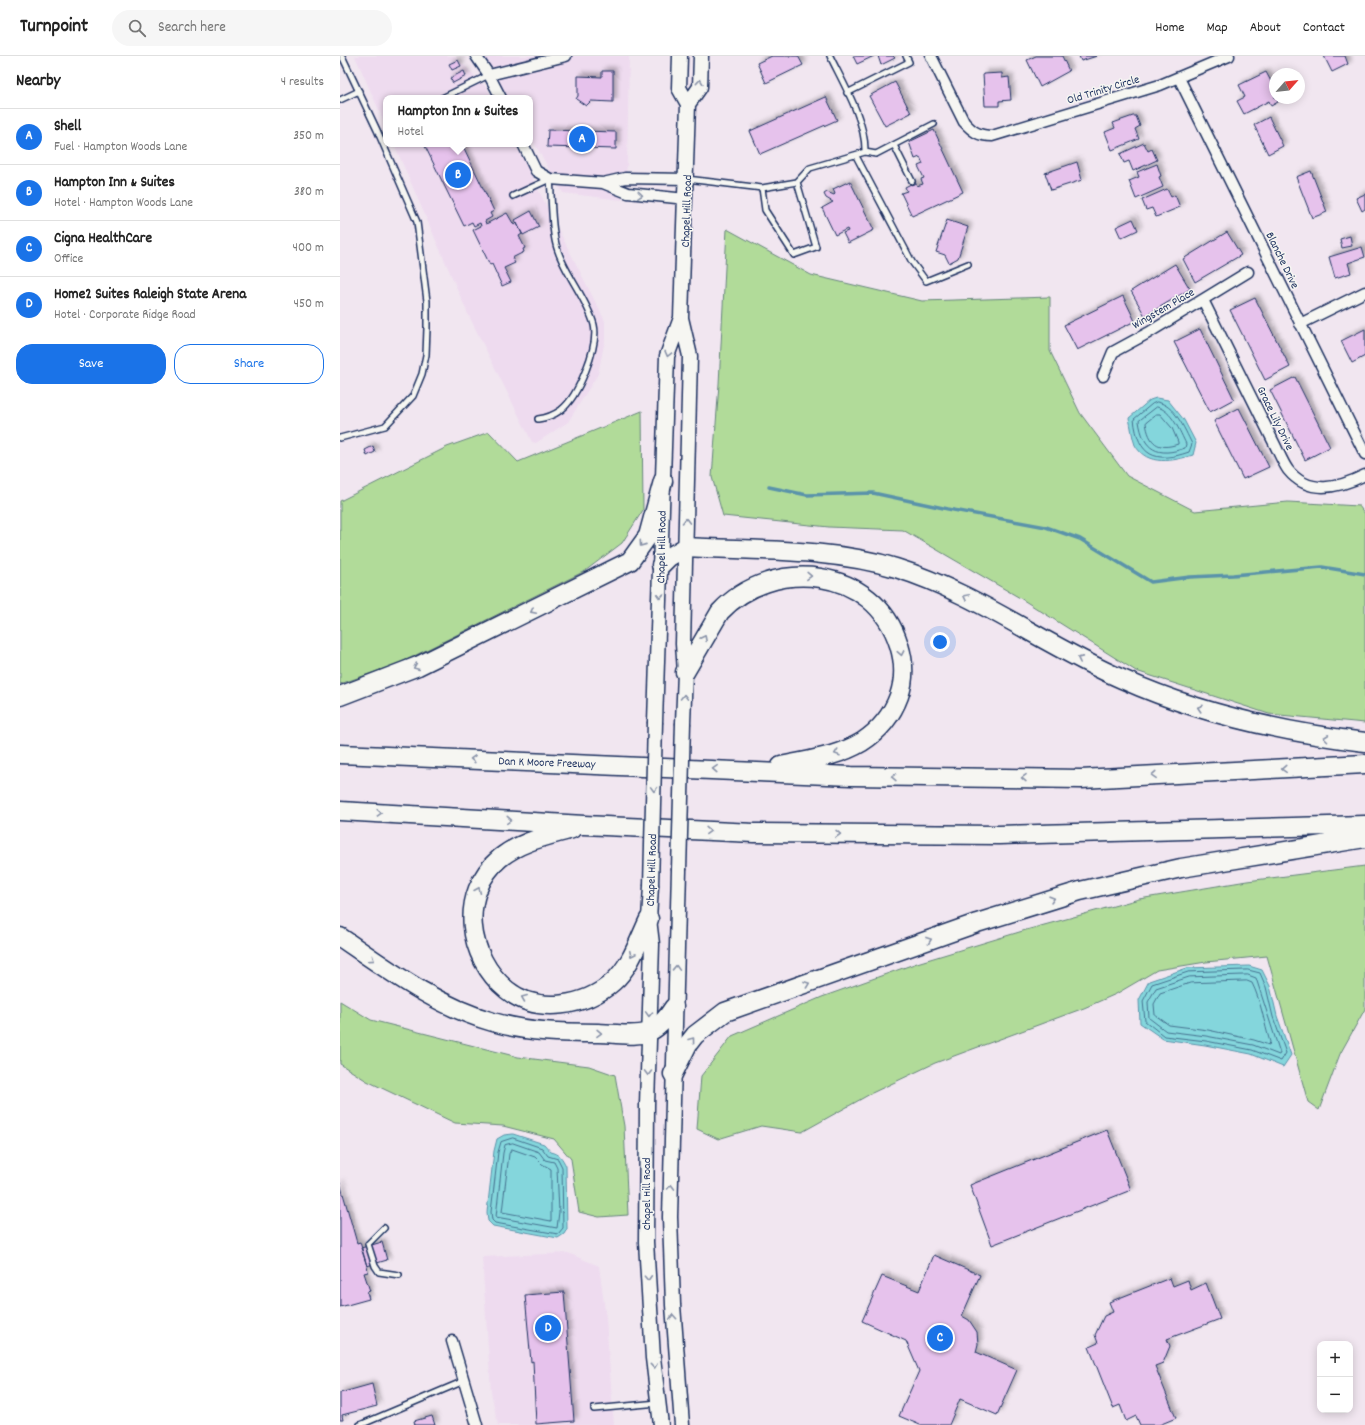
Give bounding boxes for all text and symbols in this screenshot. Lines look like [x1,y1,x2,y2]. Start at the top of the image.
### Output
search box [112,10,392,46]
text: Turnpoint [20,14,88,41]
icon: search [126,17,148,39]
text: Search here [158,17,226,39]
text: Home [1155,18,1184,38]
text: Map [1206,18,1228,38]
text: About [1250,18,1281,38]
text: Contact [1303,18,1345,38]
north arrow [1269,68,1305,104]
text: Nearby [16,70,60,94]
street label: Old Trinity Circle [1065,71,1142,110]
text: 4 results [281,73,324,92]
one-way arrow [695,78,704,85]
popup [383,95,533,147]
text: Hampton Inn & Suites [398,101,518,123]
text: Shell [54,116,81,138]
text: Hotel [398,123,424,142]
pin: A [569,124,595,154]
text: A [25,127,33,146]
text: 350 m [293,127,324,146]
text: Fuel · Hampton Woods Lane [54,138,187,157]
pin: B [445,160,471,190]
text: Hampton Inn & Suites [54,172,175,194]
street label: Chapel Hill Road [678,174,697,248]
text: B [26,183,32,202]
text: 380 m [294,183,324,202]
one-way arrow [637,190,643,199]
text: Hotel · Hampton Woods Lane [54,194,193,213]
text: Cigna HealthCare [54,228,152,250]
street label: Blanche Drive [1261,229,1303,292]
text: C [26,239,32,258]
text: 400 m [293,239,324,258]
text: Office [54,250,83,269]
text: Home2 Suites Raleigh State Arena [54,284,246,306]
street label: Wingstem Place [1129,285,1198,334]
text: D [26,295,32,314]
text: 450 m [294,295,324,314]
text: Hotel · Corporate Ridge Road [54,306,196,325]
button: Save [16,344,166,384]
button: Share [174,344,324,384]
one-way arrow [665,351,673,358]
street label: Grace Lily Drive [1252,384,1298,454]
street label: Chapel Hill Road [653,511,672,584]
one-way arrow [682,518,691,524]
one-way arrow [639,540,647,547]
one-way arrow [806,572,812,580]
one-way arrow [656,593,664,599]
one-way arrow [962,594,970,602]
one-way arrow [530,606,537,613]
your location [930,632,950,652]
one-way arrow [699,635,707,642]
one-way arrow [897,650,905,657]
one-way arrow [1077,656,1084,663]
one-way arrow [413,662,420,670]
one-way arrow [680,694,688,700]
one-way arrow [1196,705,1203,713]
one-way arrow [1323,733,1329,742]
one-way arrow [834,748,841,757]
street label: Dan K Moore Freeway [498,753,597,774]
one-way arrow [470,755,476,764]
one-way arrow [712,765,718,774]
one-way arrow [1281,765,1287,773]
one-way arrow [1151,771,1157,780]
one-way arrow [891,773,897,781]
one-way arrow [1021,774,1027,782]
one-way arrow [649,786,658,792]
one-way arrow [376,809,382,817]
one-way arrow [506,816,512,825]
one-way arrow [705,826,711,835]
one-way arrow [835,829,841,838]
street label: Chapel Hill Road [643,833,662,907]
one-way arrow [473,887,481,895]
one-way arrow [1049,895,1056,904]
one-way arrow [925,937,932,945]
one-way arrow [629,950,637,957]
one-way arrow [368,954,375,962]
one-way arrow [671,965,680,971]
one-way arrow [803,980,810,989]
one-way arrow [520,995,527,1003]
one-way arrow [645,1011,654,1017]
one-way arrow [596,1029,602,1037]
one-way arrow [687,1037,694,1044]
one-way arrow [643,1070,652,1076]
street label: Chapel Hill Road [639,1158,656,1230]
one-way arrow [667,1184,675,1190]
one-way arrow [644,1275,653,1281]
pin: D [535,1313,561,1343]
one-way arrow [669,1314,678,1320]
pin: C [927,1323,953,1353]
map controls [1317,1341,1353,1413]
button: + [1317,1341,1353,1377]
one-way arrow [649,1363,658,1369]
button: − [1317,1377,1353,1413]

